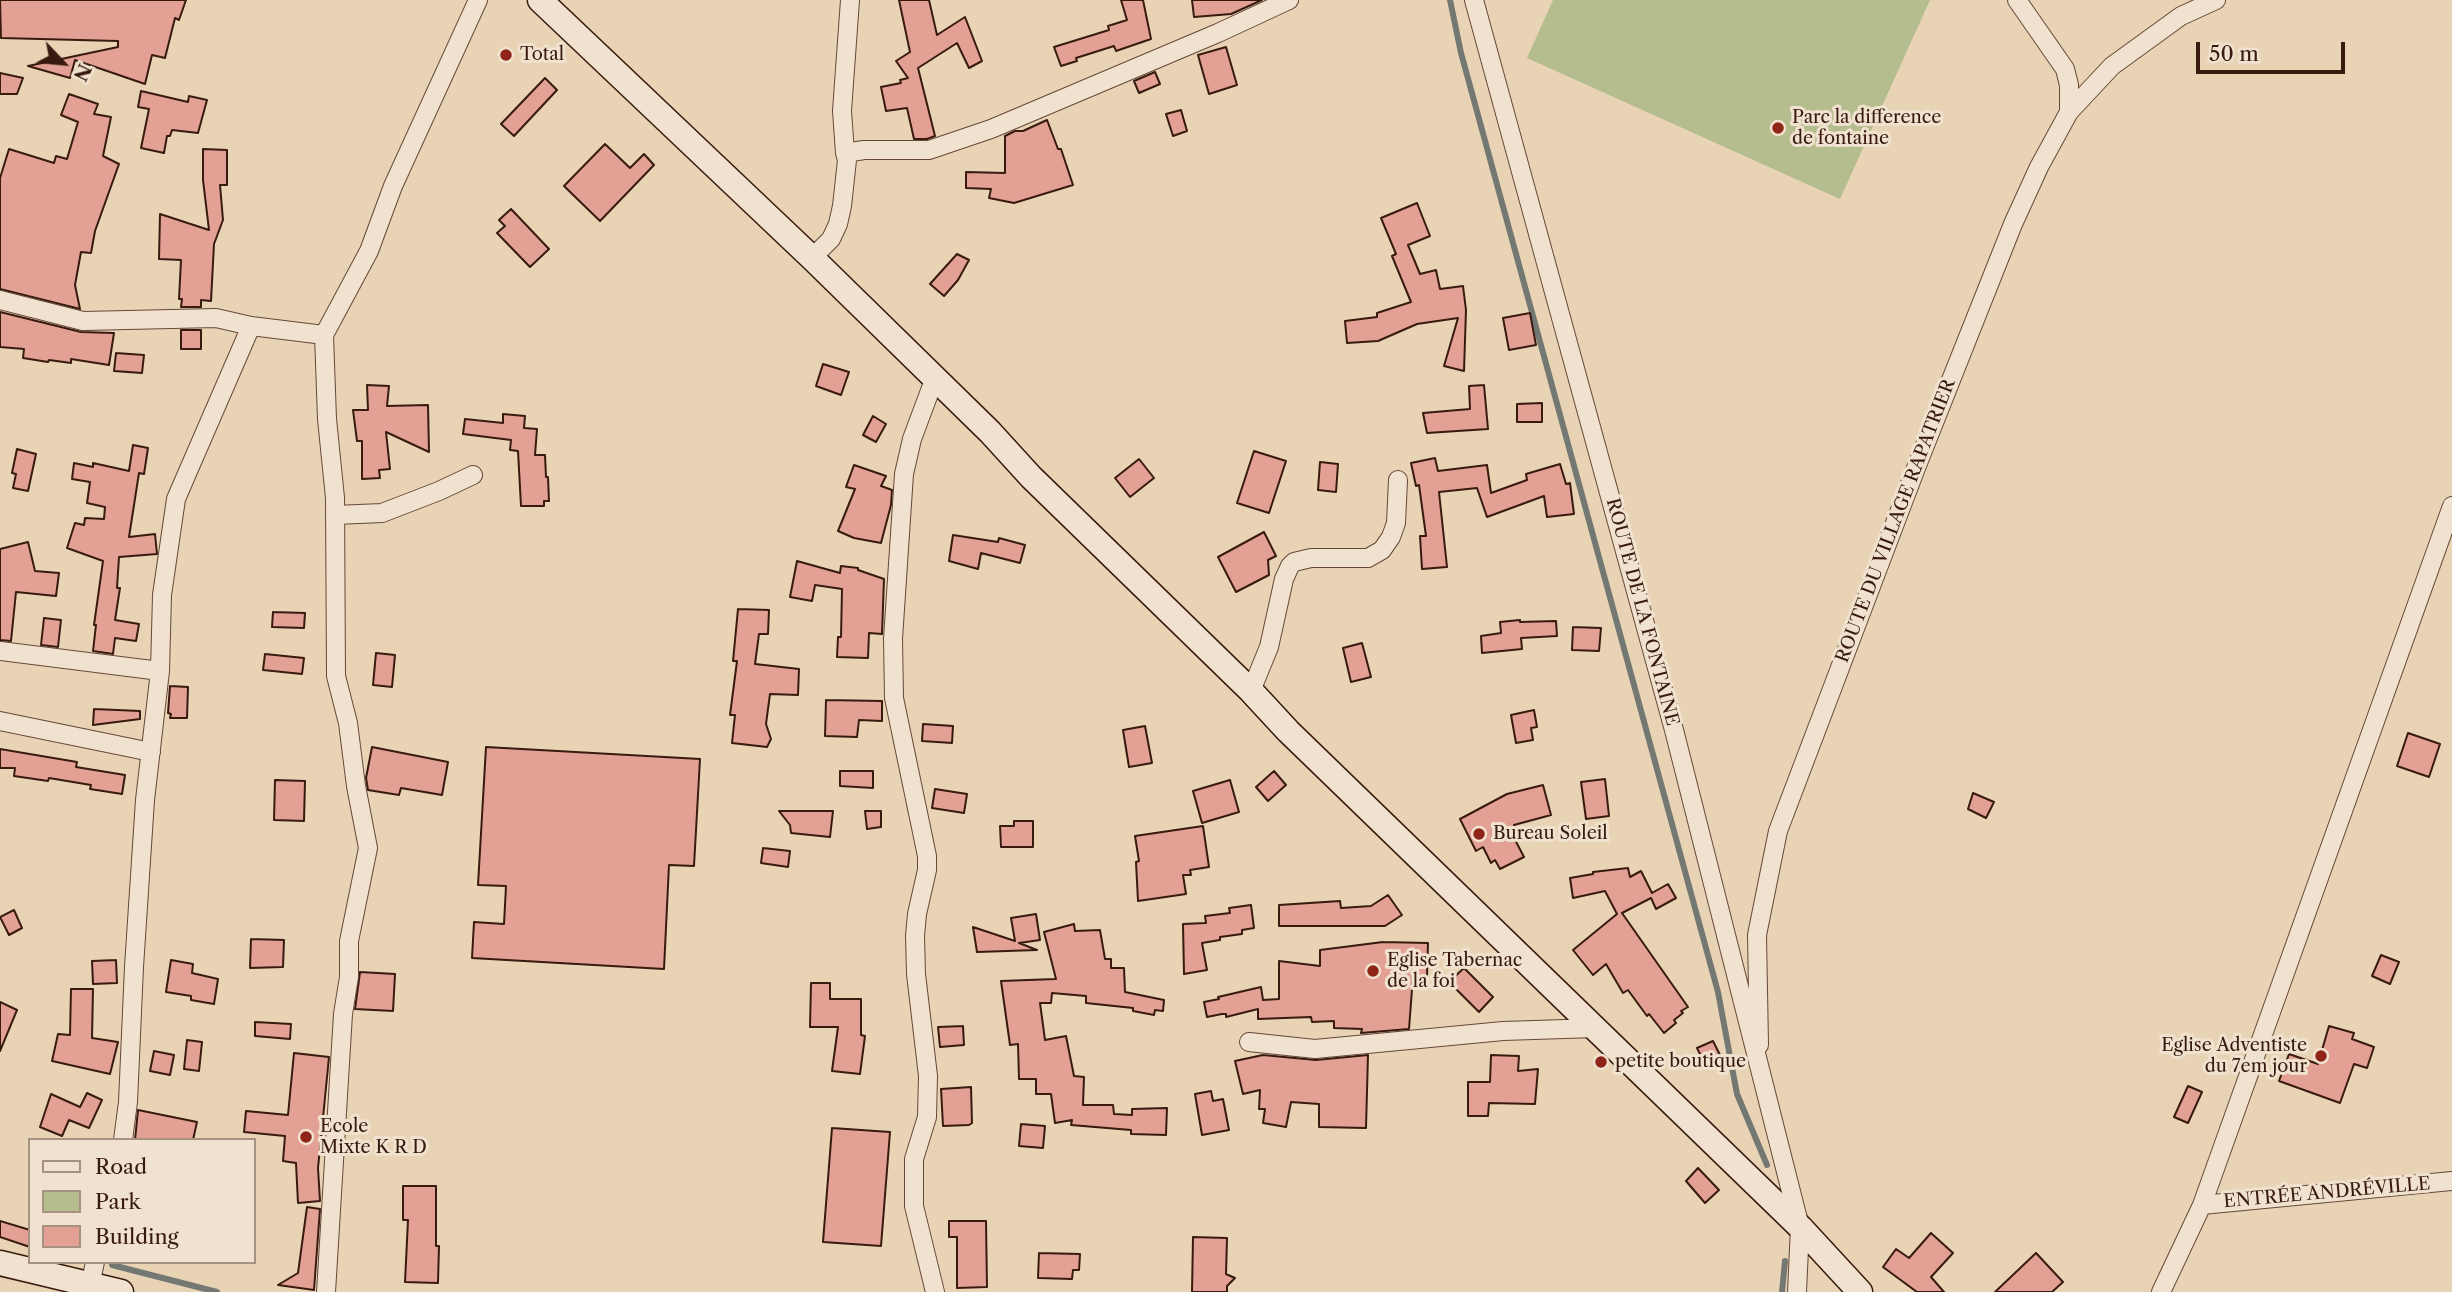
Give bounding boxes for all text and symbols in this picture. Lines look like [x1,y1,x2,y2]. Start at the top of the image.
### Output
north arrow [28,28,98,98]
scale bar [2200,28,2349,72]
text: 50 m [2209,41,2259,66]
place label: Total [520,44,564,66]
marker: Total [498,47,514,63]
text: N [68,60,96,85]
place label: Parc la difference de fontaine [1792,107,1941,150]
marker: Parc la difference de fontaine [1770,120,1786,136]
street label: ROUTE DU VILLAGE RAPATRIER [1832,376,1960,666]
street label: ROUTE DE LA FONTAINE [1601,496,1683,728]
place label: Bureau Soleil [1493,823,1608,845]
marker: Bureau Soleil [1471,826,1487,842]
place label: Eglise Tabernac de la foi [1387,950,1522,992]
marker: Eglise Tabernac de la foi [1365,963,1381,979]
place label: Eglise Adventiste du 7em jour [2161,1035,2307,1078]
marker: Eglise Adventiste du 7em jour [2313,1048,2329,1064]
place label: petite boutique [1615,1051,1746,1073]
marker: petite boutique [1593,1054,1609,1070]
place label: Ecole Mixte K R D [320,1116,427,1158]
marker: Ecole Mixte K R D [298,1129,314,1145]
legend [28,1138,256,1264]
text: Road [95,1154,147,1179]
street label: ENTRÉE ANDRÉVILLE [2223,1173,2431,1213]
text: Park [95,1189,141,1214]
text: Building [95,1224,179,1249]

